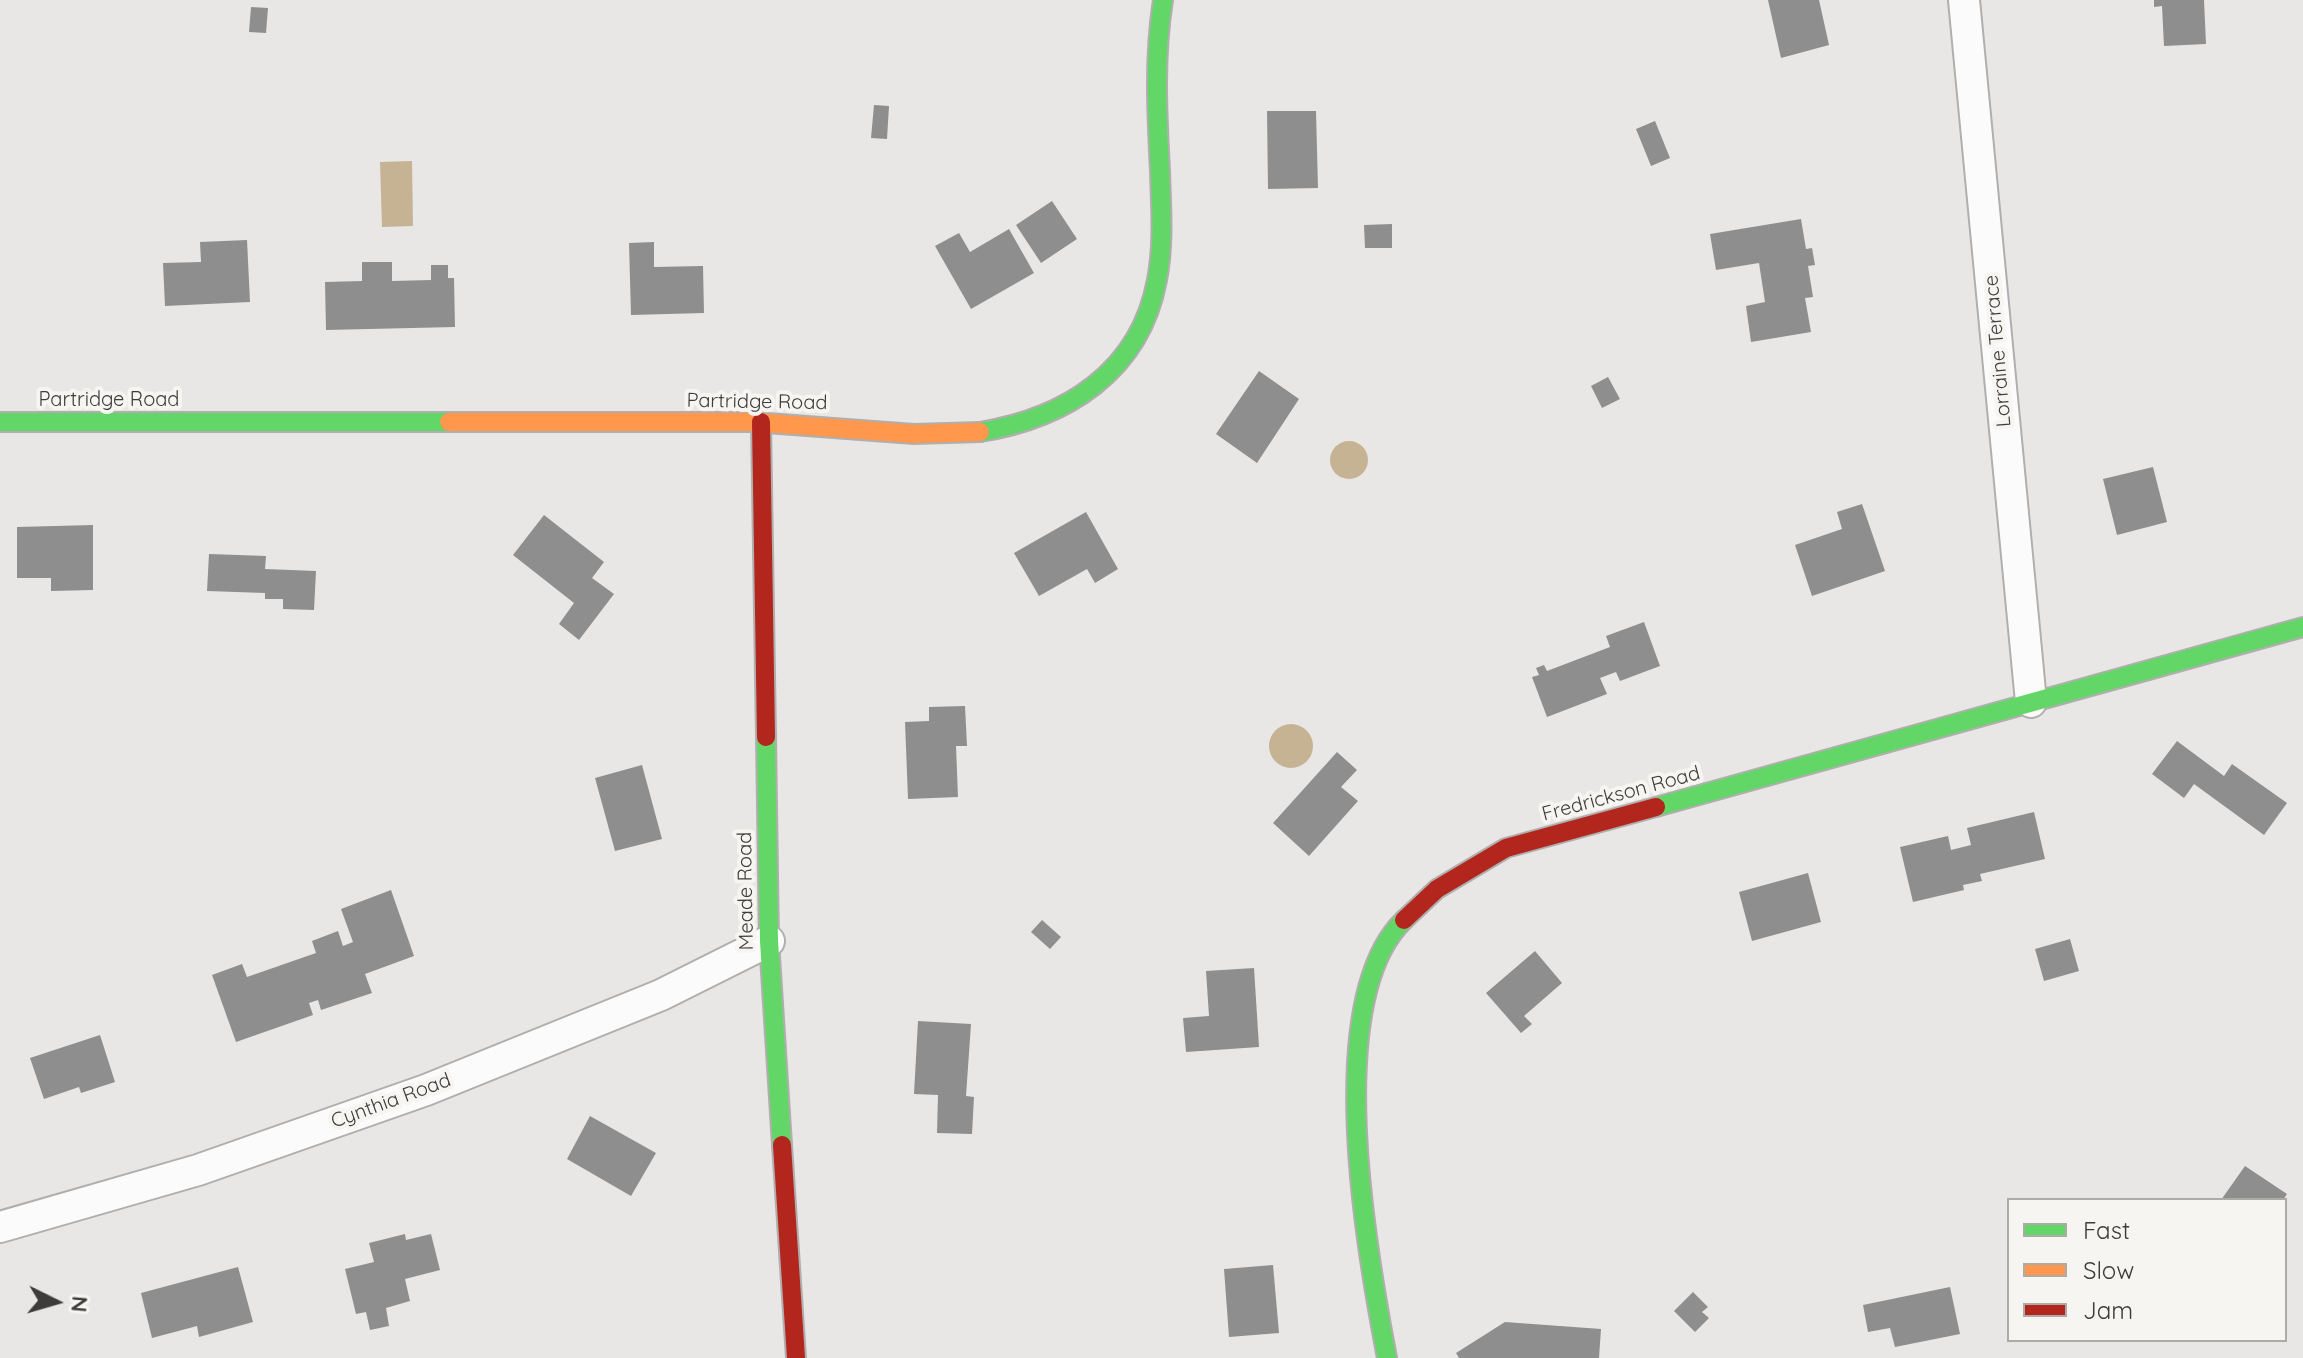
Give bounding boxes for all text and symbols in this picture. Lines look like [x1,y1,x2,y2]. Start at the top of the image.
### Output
street label: Lorraine Terrace [1979,274,2017,428]
street label: Partridge Road [39,388,179,412]
street label: Partridge Road [686,389,828,415]
street label: Fredrickson Road [1539,761,1703,827]
street label: Meade Road [733,832,759,950]
street label: Cynthia Road [328,1068,454,1134]
legend [2007,1198,2287,1342]
text: Fast [2083,1215,2130,1245]
text: Slow [2083,1255,2134,1285]
north arrow [16,1262,96,1342]
text: N [65,1295,95,1313]
text: Jam [2083,1295,2133,1325]

